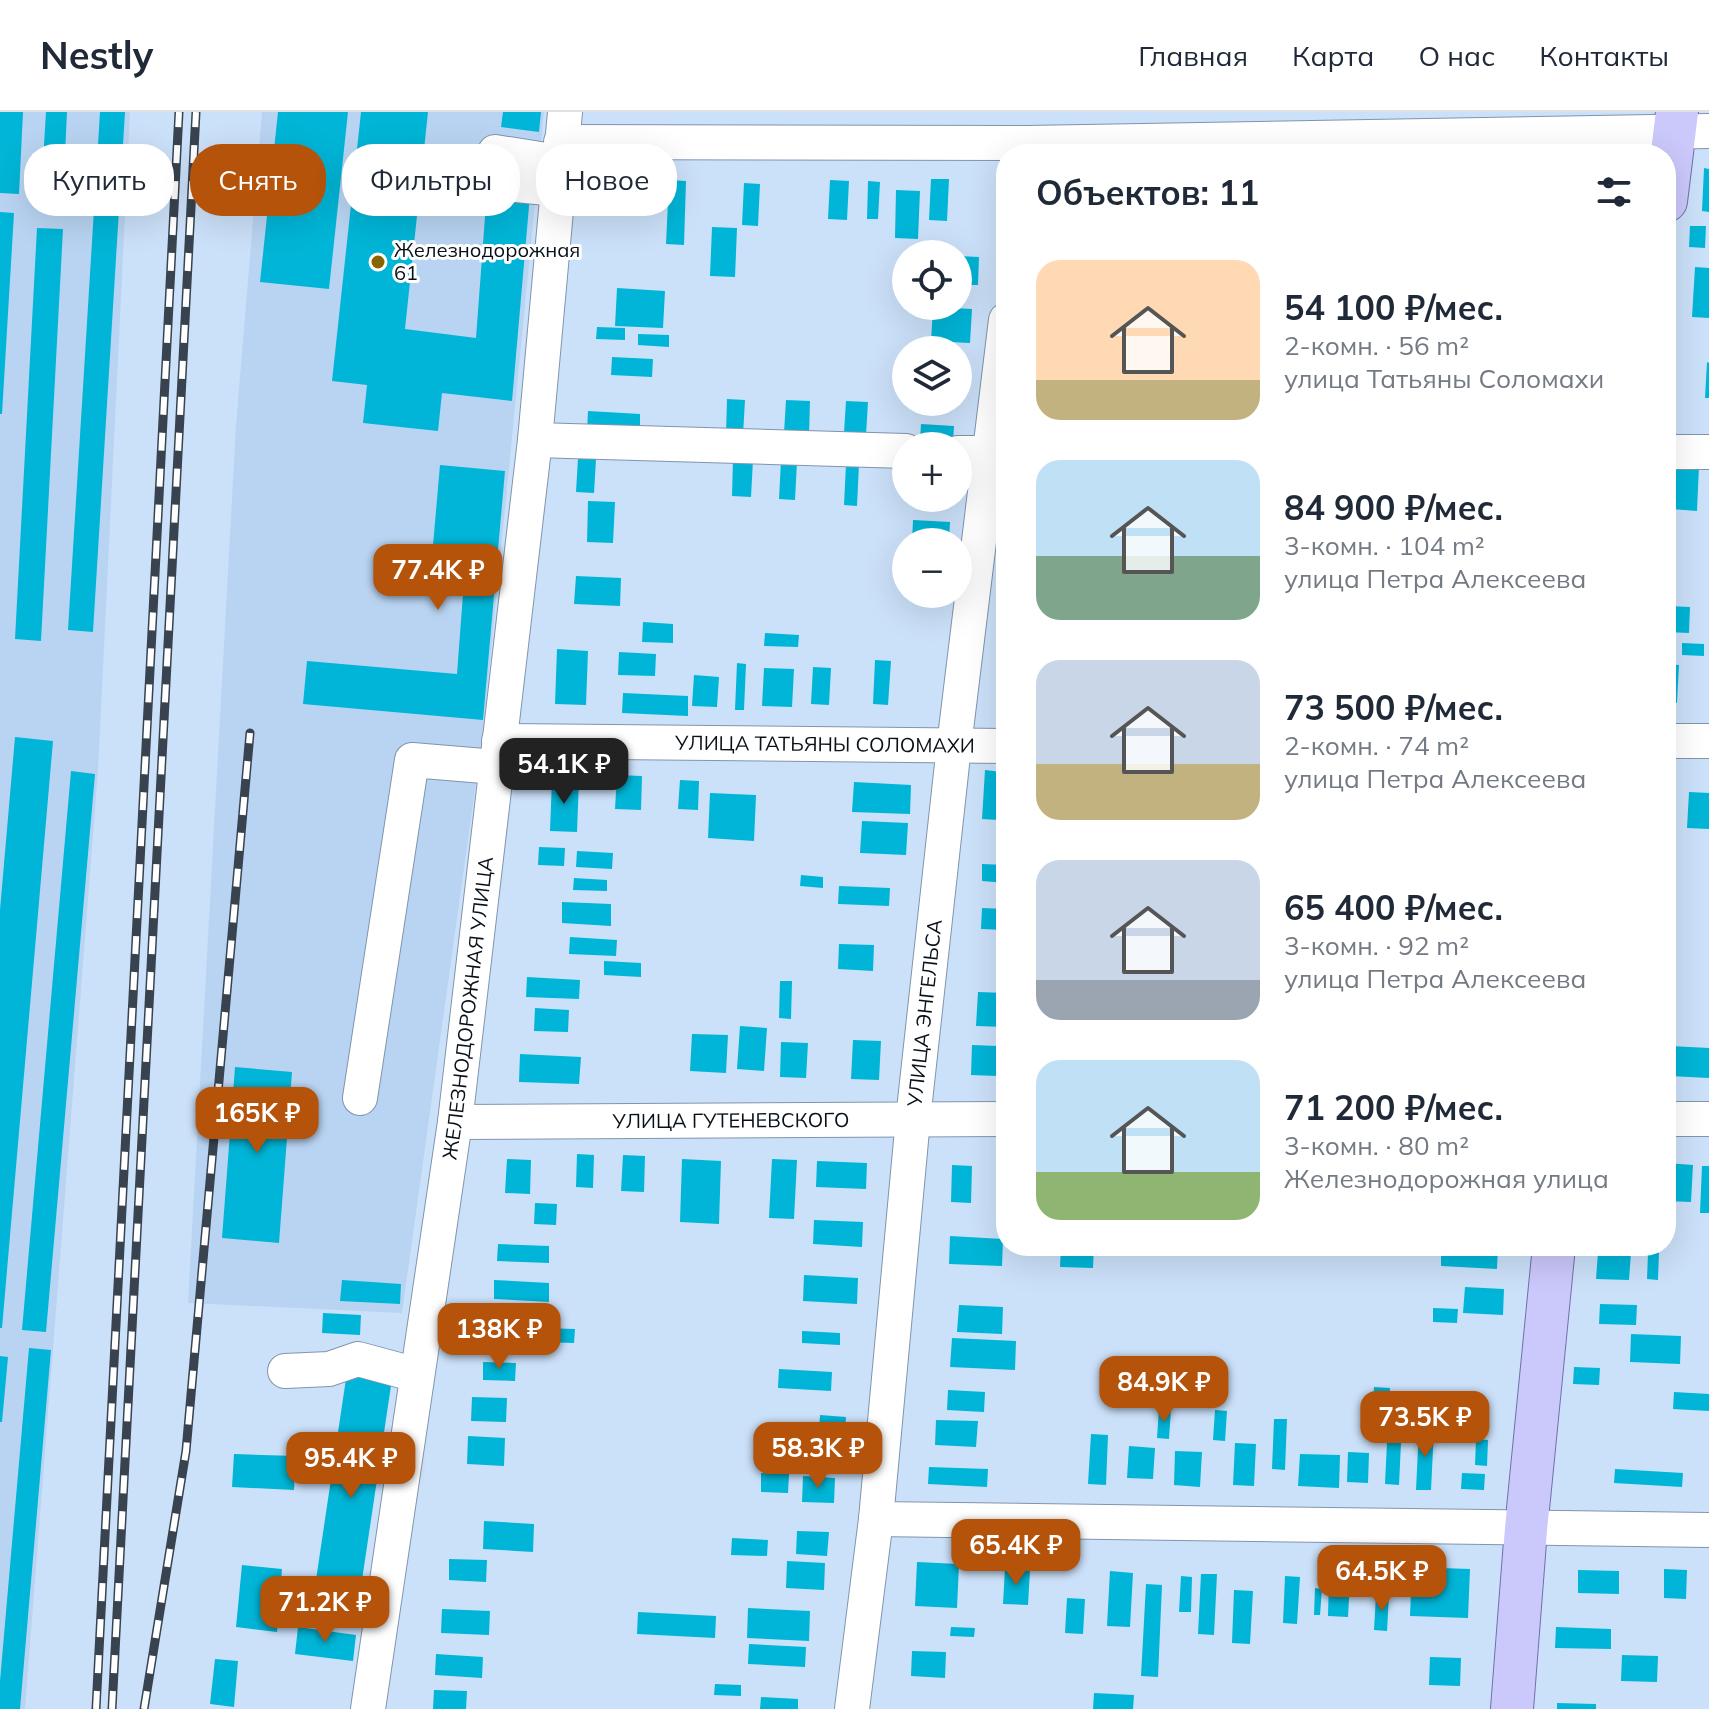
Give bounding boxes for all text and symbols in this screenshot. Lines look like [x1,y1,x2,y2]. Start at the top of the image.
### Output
text: Nestly [40,31,153,79]
text: Главная [1138,38,1248,73]
text: Карта [1292,38,1374,73]
text: О нас [1418,38,1495,73]
text: Контакты [1539,38,1669,73]
chip: Купить [24,144,174,216]
chip: Снять [190,144,326,216]
chip: Фильтры [342,144,520,216]
chip: Новое [536,144,677,216]
icon: filters [1592,170,1636,214]
text: Объектов: 11 [1036,171,1259,214]
place label: Железнодорожная 61 [394,237,580,285]
map controls [892,240,972,608]
button: locate [892,240,972,320]
marker: Железнодорожная 61 [369,253,387,271]
text: 54 100 ₽/мес. [1284,286,1503,329]
icon: home [1100,292,1196,388]
text: 2-комн. · 56 m² [1284,329,1469,362]
button: layers [892,336,972,416]
text: улица Татьяны Соломахи [1284,362,1604,395]
button: + [892,432,972,512]
text: 84 900 ₽/мес. [1284,486,1503,529]
icon: home [1100,492,1196,588]
button: − [892,528,972,608]
text: 3-комн. · 104 m² [1284,529,1485,562]
pin: 77.4K ₽ [364,544,512,612]
text: 77.4K ₽ [391,553,485,586]
text: улица Петра Алексеева [1284,562,1586,595]
text: 73 500 ₽/мес. [1284,686,1503,729]
icon: home [1100,692,1196,788]
text: 2-комн. · 74 m² [1284,729,1469,762]
street label: УЛИЦА ТАТЬЯНЫ СОЛОМАХИ [674,730,975,758]
pin: 54.1K ₽ [490,738,638,806]
text: 54.1K ₽ [517,747,611,780]
text: улица Петра Алексеева [1284,762,1586,795]
street label: ЖЕЛЕЗНОДОРОЖНАЯ УЛИЦА [437,855,498,1161]
text: 65 400 ₽/мес. [1284,886,1503,929]
icon: home [1100,892,1196,988]
street label: УЛИЦА ЭНГЕЛЬСА [901,918,947,1109]
text: 3-комн. · 92 m² [1284,929,1469,962]
text: улица Петра Алексеева [1284,962,1586,995]
text: 71 200 ₽/мес. [1284,1086,1503,1129]
pin: 165K ₽ [192,1087,322,1155]
icon: home [1100,1092,1196,1188]
text: 165K ₽ [214,1096,300,1129]
street label: УЛИЦА ГУТЕНЕВСКОГО [611,1107,850,1133]
text: 3-комн. · 80 m² [1284,1129,1469,1162]
text: Железнодорожная улица [1284,1162,1609,1195]
pin: 138K ₽ [434,1303,564,1371]
text: 138K ₽ [456,1312,542,1345]
pin: 84.9K ₽ [1090,1356,1238,1424]
text: 84.9K ₽ [1117,1365,1211,1398]
pin: 73.5K ₽ [1351,1391,1499,1459]
text: 73.5K ₽ [1378,1400,1472,1433]
pin: 58.3K ₽ [744,1422,892,1490]
text: 58.3K ₽ [771,1431,865,1464]
pin: 95.4K ₽ [277,1432,425,1500]
text: 95.4K ₽ [304,1441,398,1474]
pin: 65.4K ₽ [942,1519,1090,1587]
text: 65.4K ₽ [969,1528,1063,1561]
pin: 64.5K ₽ [1308,1545,1456,1613]
text: 64.5K ₽ [1335,1554,1429,1587]
pin: 71.2K ₽ [251,1576,399,1644]
text: 71.2K ₽ [278,1585,372,1618]

